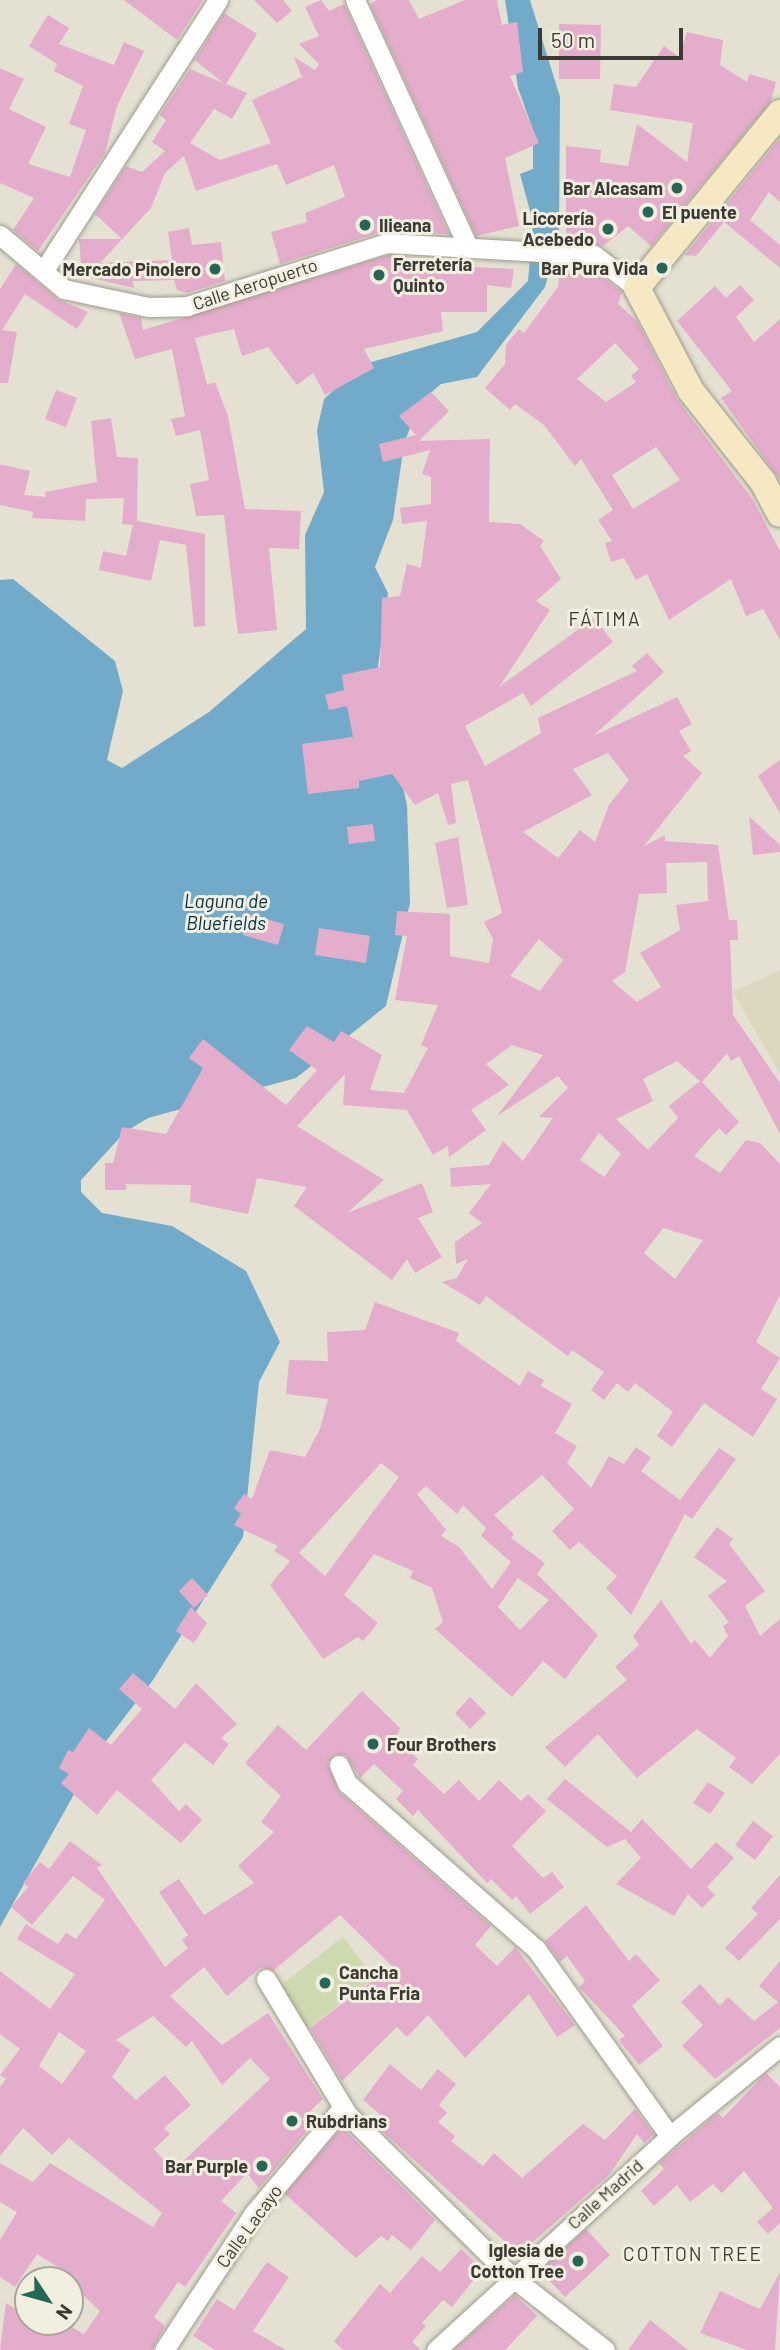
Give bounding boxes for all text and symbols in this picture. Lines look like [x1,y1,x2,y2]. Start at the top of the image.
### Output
scale bar [542,14,687,58]
text: 50 m [551,27,595,52]
place label: Bar Alcasam [563,177,663,199]
marker: Bar Alcasam [669,180,685,196]
place label: El puente [662,201,737,223]
marker: El puente [640,204,656,220]
place label: Licorería Acebedo [522,208,594,250]
place label: Ilieana [379,214,431,236]
marker: Ilieana [357,217,373,233]
marker: Licorería Acebedo [600,221,616,237]
street label: Calle Aeropuerto [190,254,320,314]
place label: Ferretería Quinto [393,254,472,296]
place label: Bar Pura Vida [541,257,648,279]
place label: Mercado Pinolero [63,258,201,280]
marker: Bar Pura Vida [654,260,670,276]
marker: Mercado Pinolero [207,261,223,277]
marker: Ferretería Quinto [371,267,387,283]
district label: FÁTIMA [569,608,641,630]
water label: Laguna de Bluefields [184,890,268,934]
place label: Four Brothers [387,1733,496,1755]
marker: Four Brothers [365,1736,381,1752]
place label: Cancha Punta Fria [339,1962,420,2004]
marker: Cancha Punta Fria [317,1975,333,1991]
place label: Rubdrians [306,2110,387,2132]
marker: Rubdrians [284,2113,300,2129]
street label: Calle Madrid [563,2154,647,2234]
place label: Bar Purple [165,2155,248,2177]
marker: Bar Purple [254,2158,270,2174]
street label: Calle Lacayo [212,2180,286,2272]
place label: Iglesia de Cotton Tree [470,2240,564,2282]
district label: COTTON TREE [624,2243,762,2265]
marker: Iglesia de Cotton Tree [570,2253,586,2269]
north arrow [14,2266,84,2336]
text: N [52,2301,78,2324]

